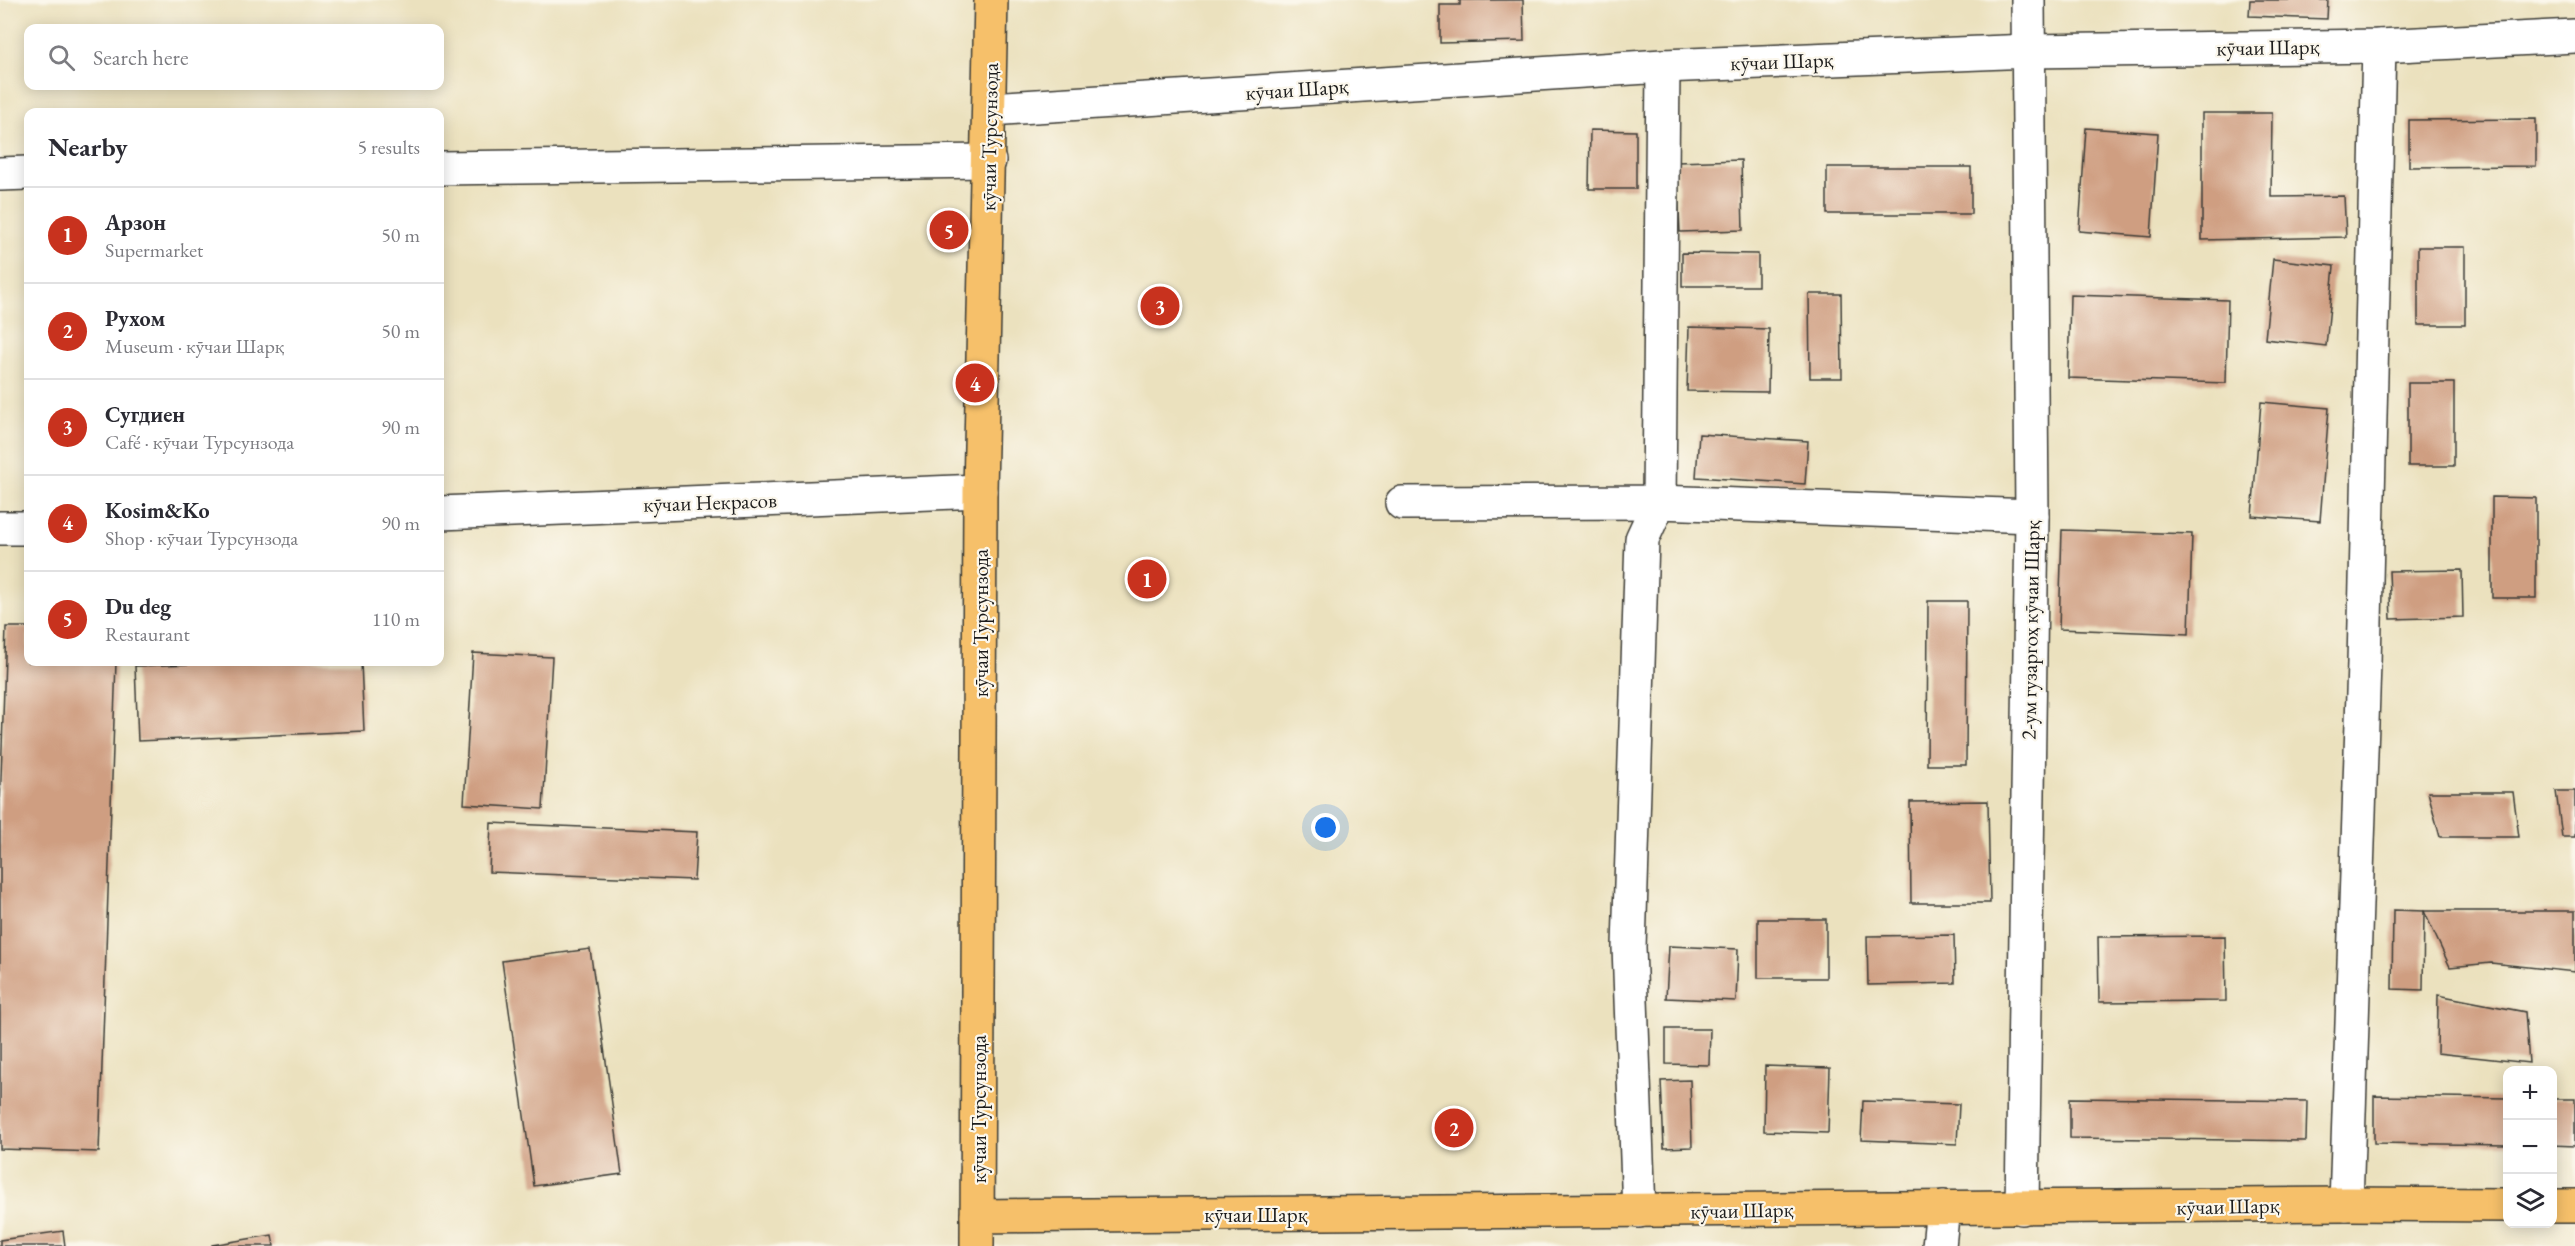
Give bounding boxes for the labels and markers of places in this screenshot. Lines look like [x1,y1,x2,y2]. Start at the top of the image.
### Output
pin: 5 [930,208,968,252]
pin: 3 [1140,284,1180,328]
pin: 4 [956,360,994,406]
pin: 1 [1128,556,1166,602]
pin: 2 [1434,1106,1474,1150]

